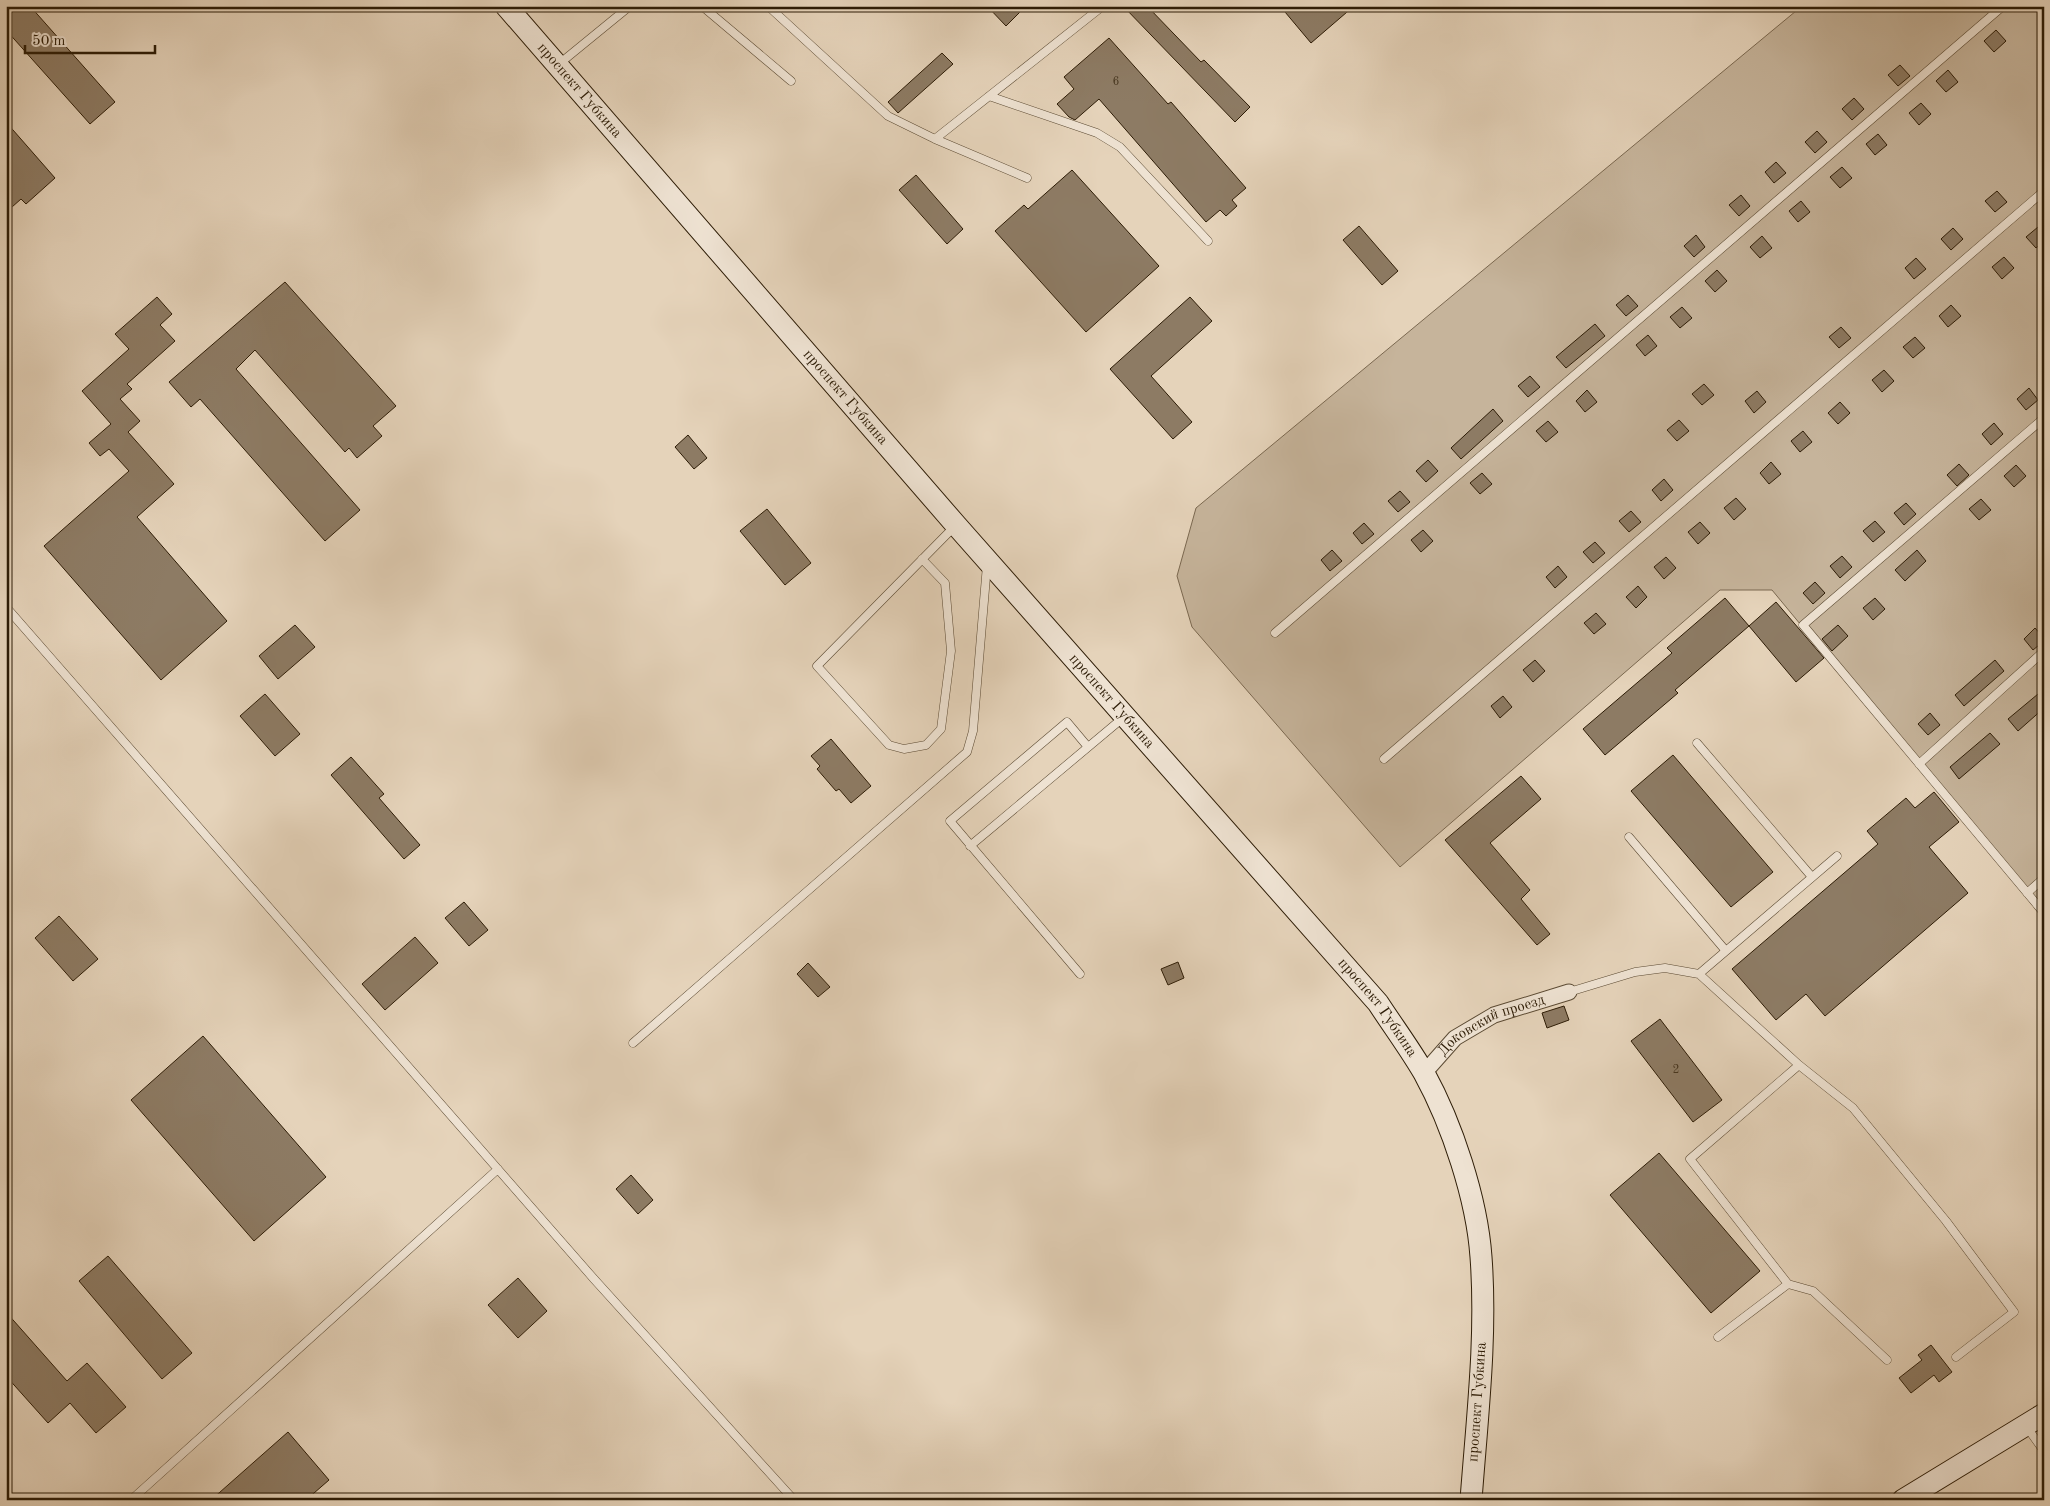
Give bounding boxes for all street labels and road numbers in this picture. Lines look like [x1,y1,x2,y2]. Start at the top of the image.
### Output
street label: проспект Губкина [534,40,625,141]
street label: проспект Губкина [800,347,891,448]
street label: проспект Губкина [1066,651,1157,752]
street label: проспект Губкина [1335,955,1420,1060]
street label: Доковский проезд [1435,992,1547,1059]
street label: проспект Губкина [1466,1341,1490,1463]

